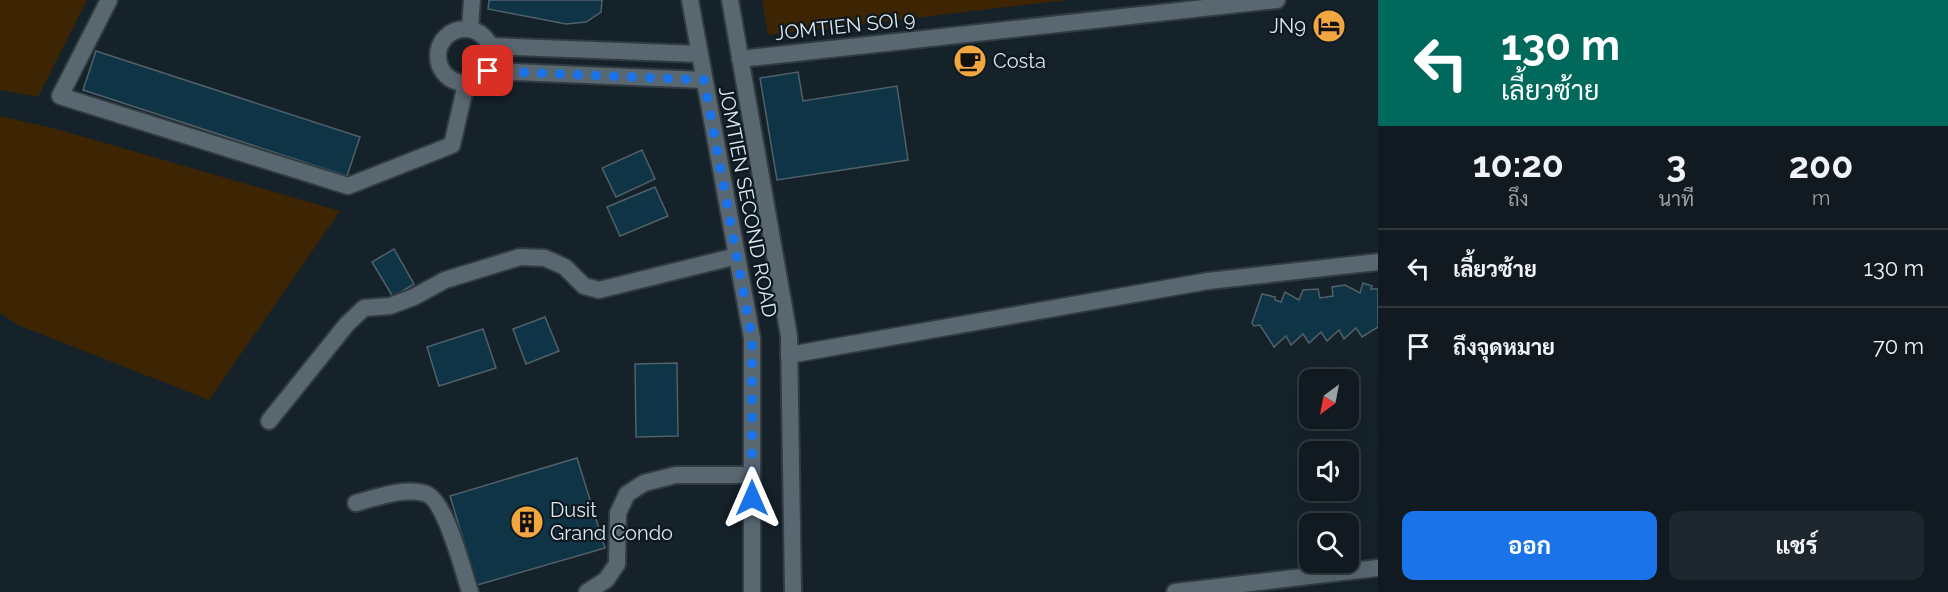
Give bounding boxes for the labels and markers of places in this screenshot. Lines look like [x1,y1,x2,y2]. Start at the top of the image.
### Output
hotel icon: JN9 [1311,8,1347,44]
place label: JN9 [1269,14,1306,38]
cafe icon: Costa [952,43,988,79]
pin [462,45,513,96]
place label: Costa [993,49,1046,73]
place label: Dusit Grand Condo [550,498,673,545]
building icon: Dusit Grand Condo [509,504,545,540]

